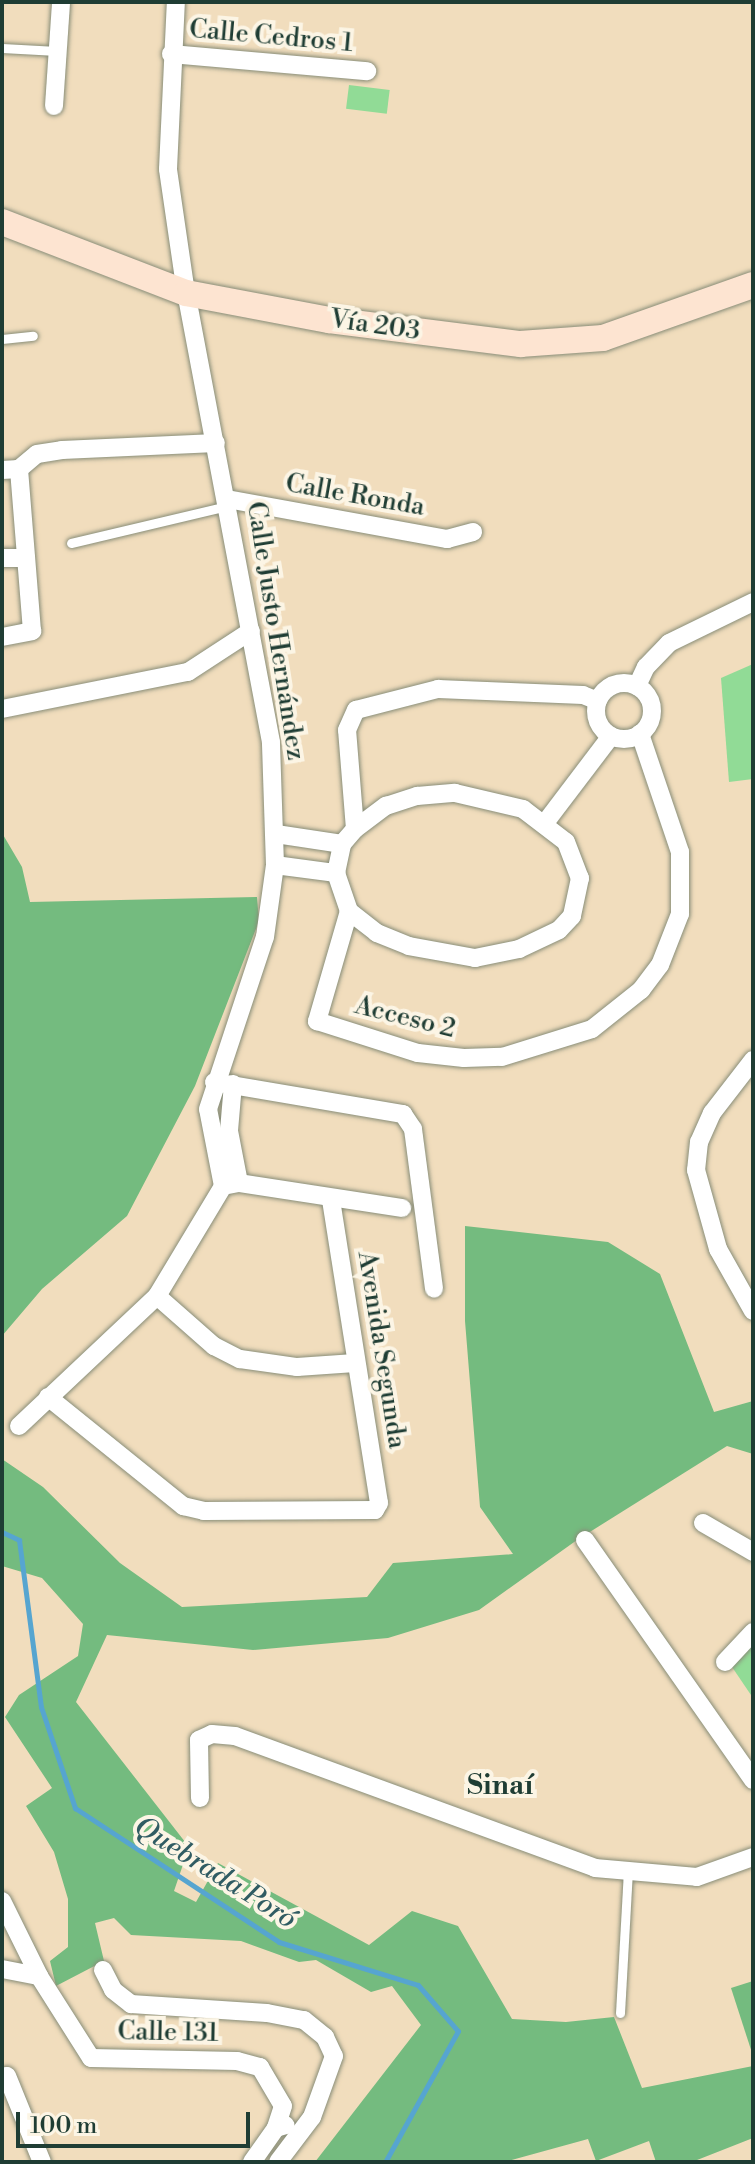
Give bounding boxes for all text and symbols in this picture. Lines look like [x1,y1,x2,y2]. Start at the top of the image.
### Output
street label: Calle Cedros 1 [188,14,354,60]
street label: Vía 203 [328,304,422,348]
street label: Calle Ronda [283,468,427,524]
street label: Calle Justo Hernández [239,499,311,763]
street label: Acceso 2 [351,990,459,1046]
street label: Avenida Segunda [350,1249,412,1451]
district label: Sinaí [467,1769,533,1803]
water label: Quebrada Poró [128,1810,302,1936]
street label: Calle 131 [117,2017,219,2049]
scale bar [20,2096,254,2146]
text: 100 m [30,2111,97,2141]

